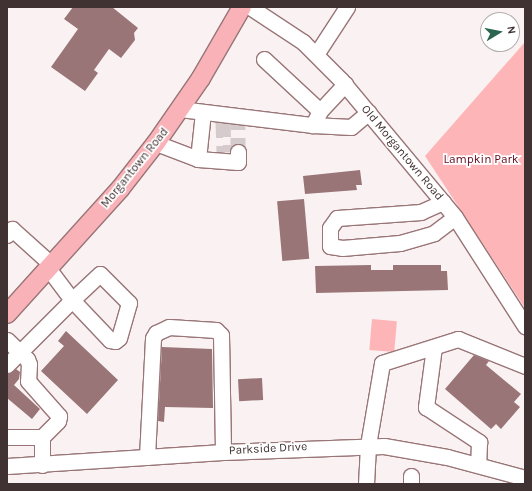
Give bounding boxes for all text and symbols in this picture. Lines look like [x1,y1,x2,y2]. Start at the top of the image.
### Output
north arrow [480,12,520,52]
text: N [504,25,518,35]
street label: Old Morgantown Road [358,102,446,204]
street label: Morgantown Road [98,125,172,211]
park label: Lampkin Park [443,153,519,167]
street label: Parkside Drive [228,440,308,458]

